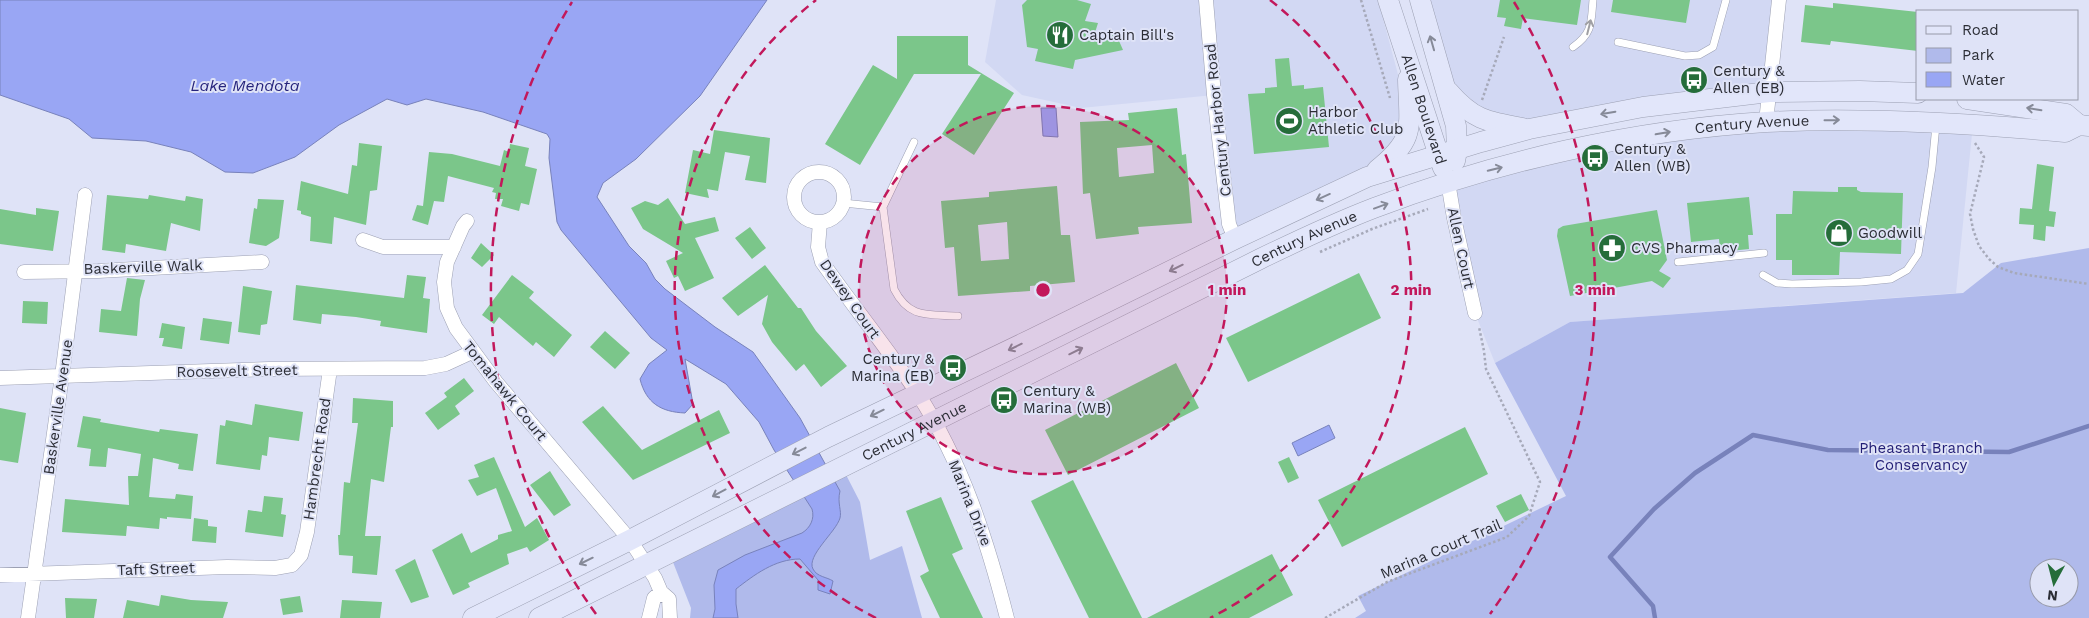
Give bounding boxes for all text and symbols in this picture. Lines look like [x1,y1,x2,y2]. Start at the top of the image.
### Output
legend [1916,10,2079,100]
one-way arrow [1585,19,1594,35]
restaurant icon: Captain Bill's [1045,20,1075,50]
text: Road [1962,21,1999,39]
place label: Captain Bill's [1079,26,1174,44]
one-way arrow [1427,36,1436,52]
street label: Century Harbor Road [1201,43,1235,197]
text: Park [1962,46,1995,64]
street label: Allen Boulevard [1397,52,1450,167]
place label: Century & Allen (EB) [1713,62,1785,97]
bus stop icon: Century & Allen (EB) [1679,65,1709,95]
text: Water [1962,71,2005,89]
water label: Lake Mendota [190,76,300,95]
place label: Harbor Athletic Club [1308,103,1403,138]
one-way arrow [2026,104,2042,114]
sports icon: Harbor Athletic Club [1274,106,1304,136]
one-way arrow [1600,108,1616,118]
street label: Century Avenue [1694,111,1809,137]
one-way arrow [1824,116,1840,125]
one-way arrow [1654,128,1670,138]
place label: Century & Allen (WB) [1614,140,1690,175]
bus stop icon: Century & Allen (WB) [1580,143,1610,173]
one-way arrow [1487,163,1503,173]
one-way arrow [1316,193,1331,203]
one-way arrow [1373,201,1388,210]
street label: Allen Court [1444,206,1479,291]
street label: Century Avenue [1248,207,1360,271]
shop icon: Goodwill [1824,218,1854,248]
place label: Goodwill [1858,224,1922,242]
pharmacy icon: CVS Pharmacy [1597,233,1627,263]
place label: CVS Pharmacy [1631,239,1737,257]
street label: Baskerville Walk [83,256,203,278]
street label: Dewey Court [816,256,884,343]
one-way arrow [1169,264,1184,273]
centre of rings [1034,281,1052,299]
text: 1 min [1208,281,1246,299]
text: 2 min [1390,281,1432,299]
text: 3 min [1575,281,1615,299]
street label: Tomahawk Court [459,337,551,445]
street label: Baskerville Avenue [40,338,76,476]
one-way arrow [1008,343,1023,353]
one-way arrow [1069,346,1084,356]
place label: Century & Marina (EB) [851,350,935,385]
bus stop icon: Century & Marina (EB) [938,353,968,383]
street label: Roosevelt Street [176,361,299,381]
place label: Century & Marina (WB) [1023,382,1111,417]
bus stop icon: Century & Marina (WB) [989,385,1019,415]
street label: Hambrecht Road [300,397,334,521]
street label: Century Avenue [859,398,969,465]
one-way arrow [870,409,885,418]
park label: Pheasant Branch Conservancy [1859,439,1983,474]
one-way arrow [792,447,807,456]
street label: Marina Drive [945,457,995,549]
one-way arrow [711,488,726,498]
street label: Marina Court Trail [1378,515,1505,583]
one-way arrow [579,557,594,567]
north arrow [2029,558,2079,608]
street label: Taft Street [117,559,196,579]
text: N [2046,587,2059,604]

